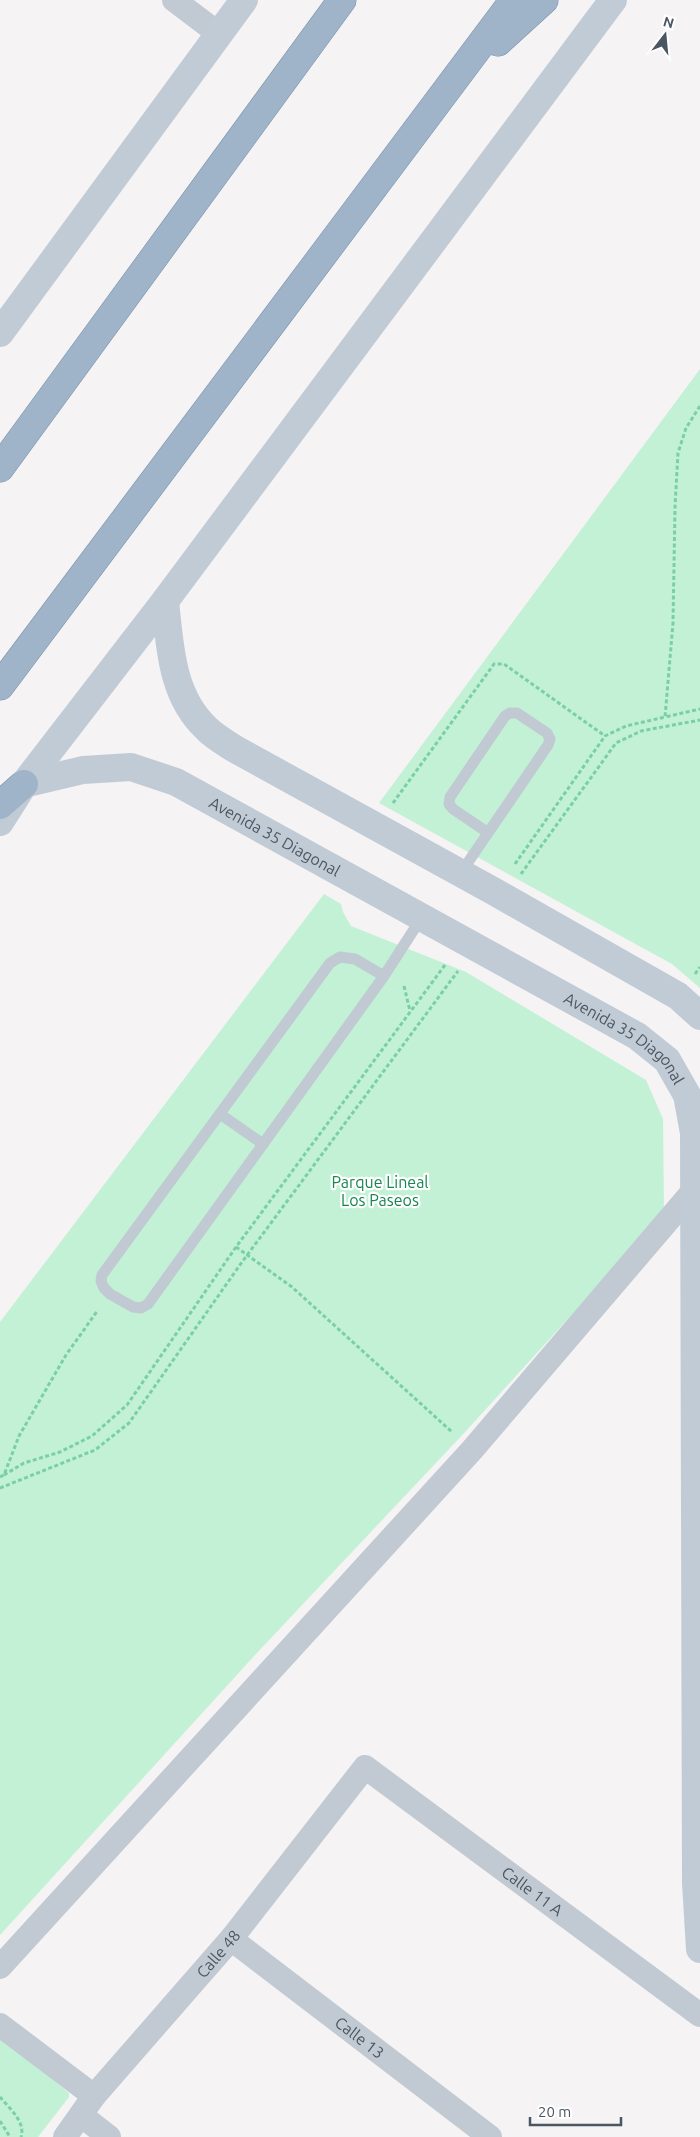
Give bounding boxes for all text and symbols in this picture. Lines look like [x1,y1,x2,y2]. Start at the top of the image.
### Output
north arrow [640,10,690,60]
text: N [661,13,676,32]
street label: Avenida 35 Diagonal [206,793,343,880]
street label: Avenida 35 Diagonal [561,989,688,1087]
park label: Parque Lineal Los Paseos [331,1173,429,1209]
street label: Calle 11 A [499,1863,567,1920]
street label: Calle 48 [193,1926,244,1981]
street label: Calle 13 [332,2013,388,2062]
scale bar [530,2094,621,2126]
text: 20 m [538,2103,571,2120]

